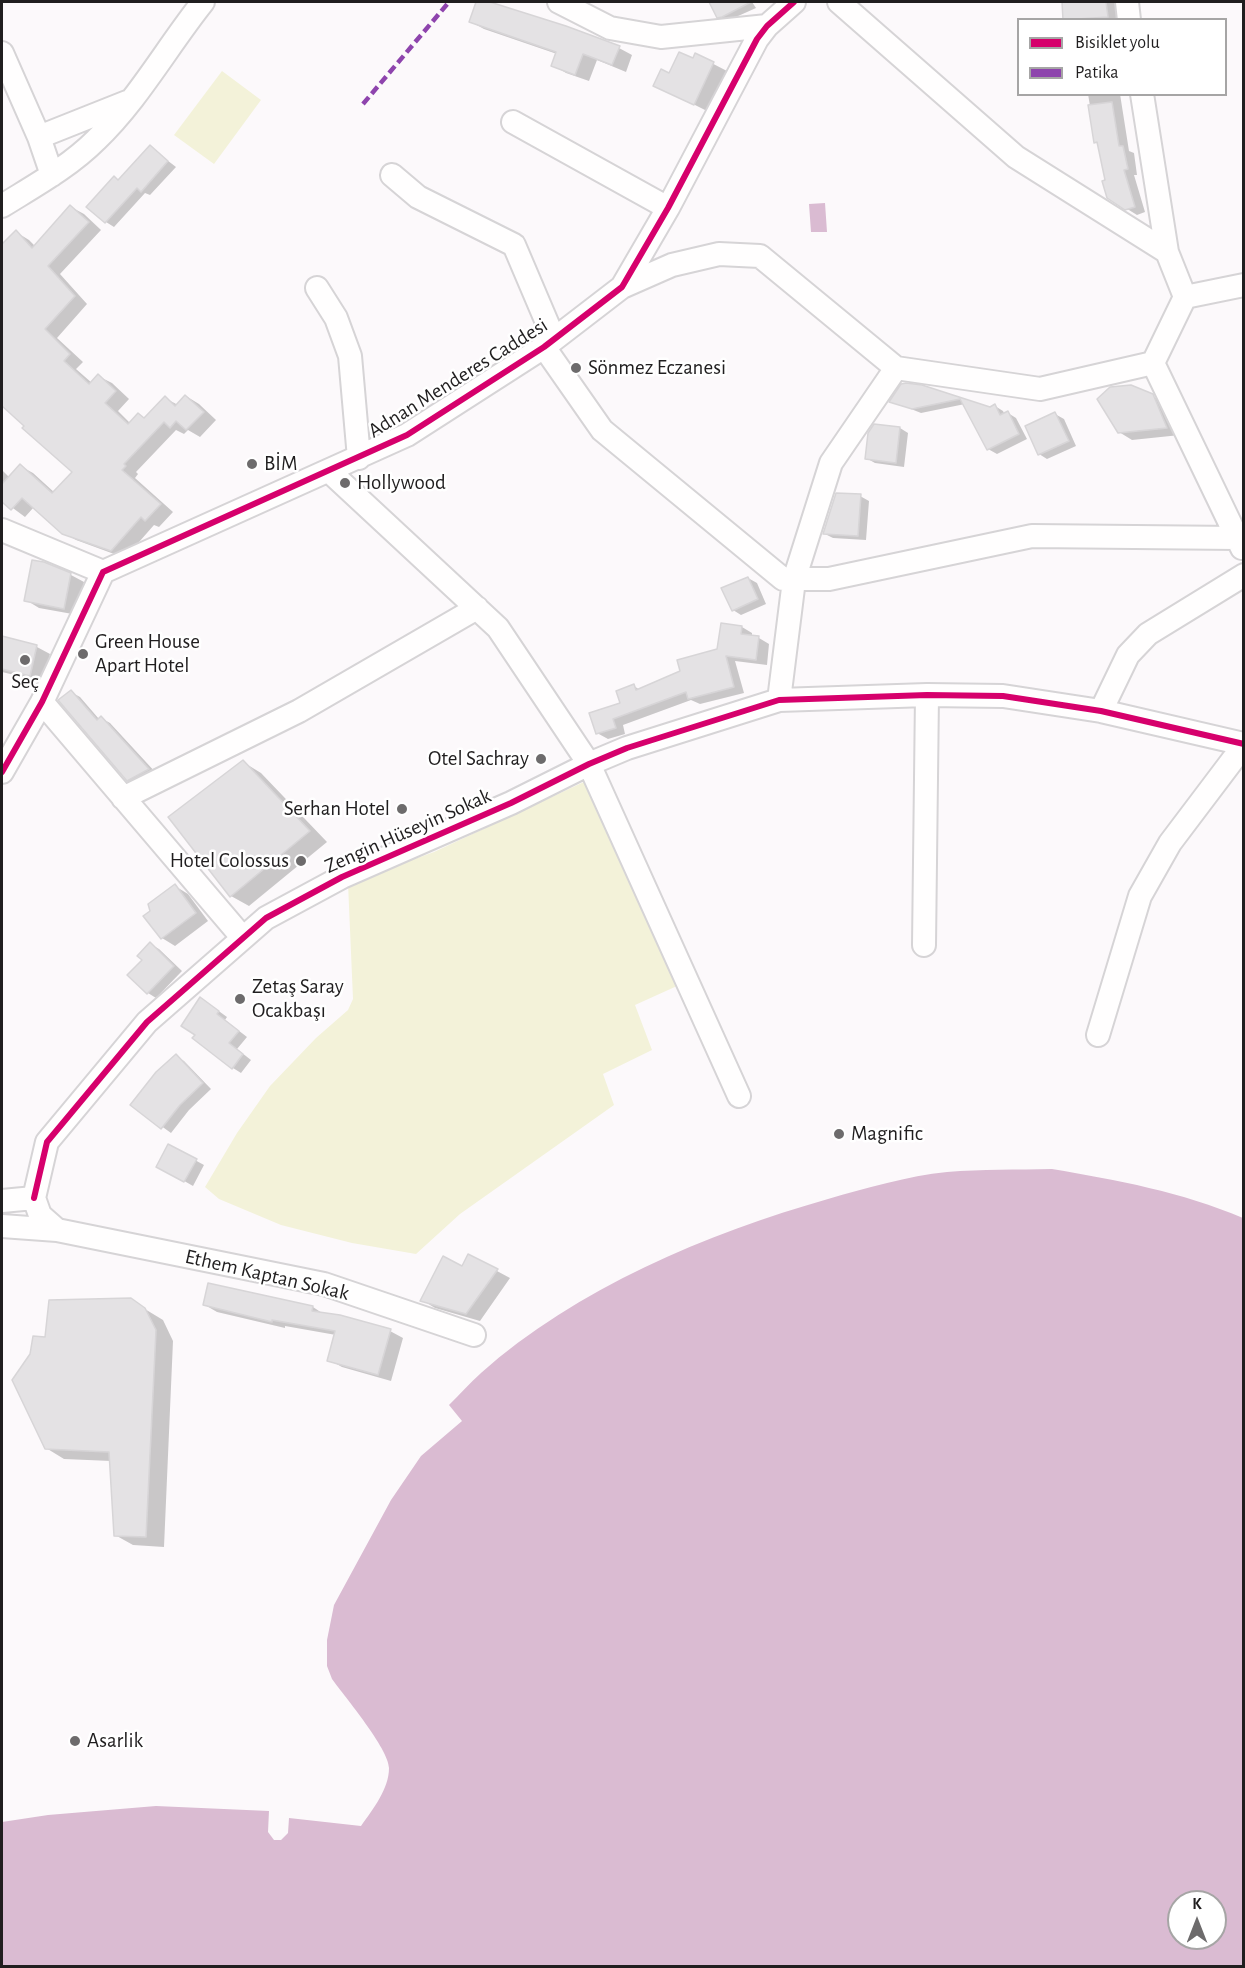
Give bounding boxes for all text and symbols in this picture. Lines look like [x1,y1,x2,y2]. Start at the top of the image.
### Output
legend [1017,18,1227,96]
text: Bisiklet yolu [1075,34,1160,52]
text: Patika [1075,64,1118,82]
street label: Adnan Menderes Caddesi [364,312,552,444]
place label: Sönmez Eczanesi [588,355,726,381]
marker: Sönmez Eczanesi [569,361,583,375]
place label: BİM [264,451,297,477]
marker: BİM [245,457,259,471]
place label: Hollywood [357,470,446,496]
marker: Hollywood [338,476,352,490]
place label: Green House Apart Hotel [95,629,200,679]
marker: Green House Apart Hotel [76,647,90,661]
marker: Seç [18,653,32,667]
place label: Seç [11,669,39,695]
place label: Otel Sachray [428,746,529,772]
marker: Otel Sachray [534,752,548,766]
street label: Zengin Hüseyin Sokak [321,783,495,879]
place label: Serhan Hotel [284,796,390,822]
marker: Serhan Hotel [395,802,409,816]
place label: Hotel Colossus [170,848,289,874]
marker: Hotel Colossus [294,854,308,868]
place label: Zetaş Saray Ocakbaşı [252,974,344,1024]
marker: Zetaş Saray Ocakbaşı [233,992,247,1006]
place label: Magnific [851,1121,923,1147]
marker: Magnific [832,1127,846,1141]
street label: Ethem Kaptan Sokak [182,1244,352,1306]
place label: Asarlik [87,1728,143,1754]
marker: Asarlik [68,1734,82,1748]
north arrow [1167,1890,1227,1950]
text: K [1192,1896,1202,1912]

